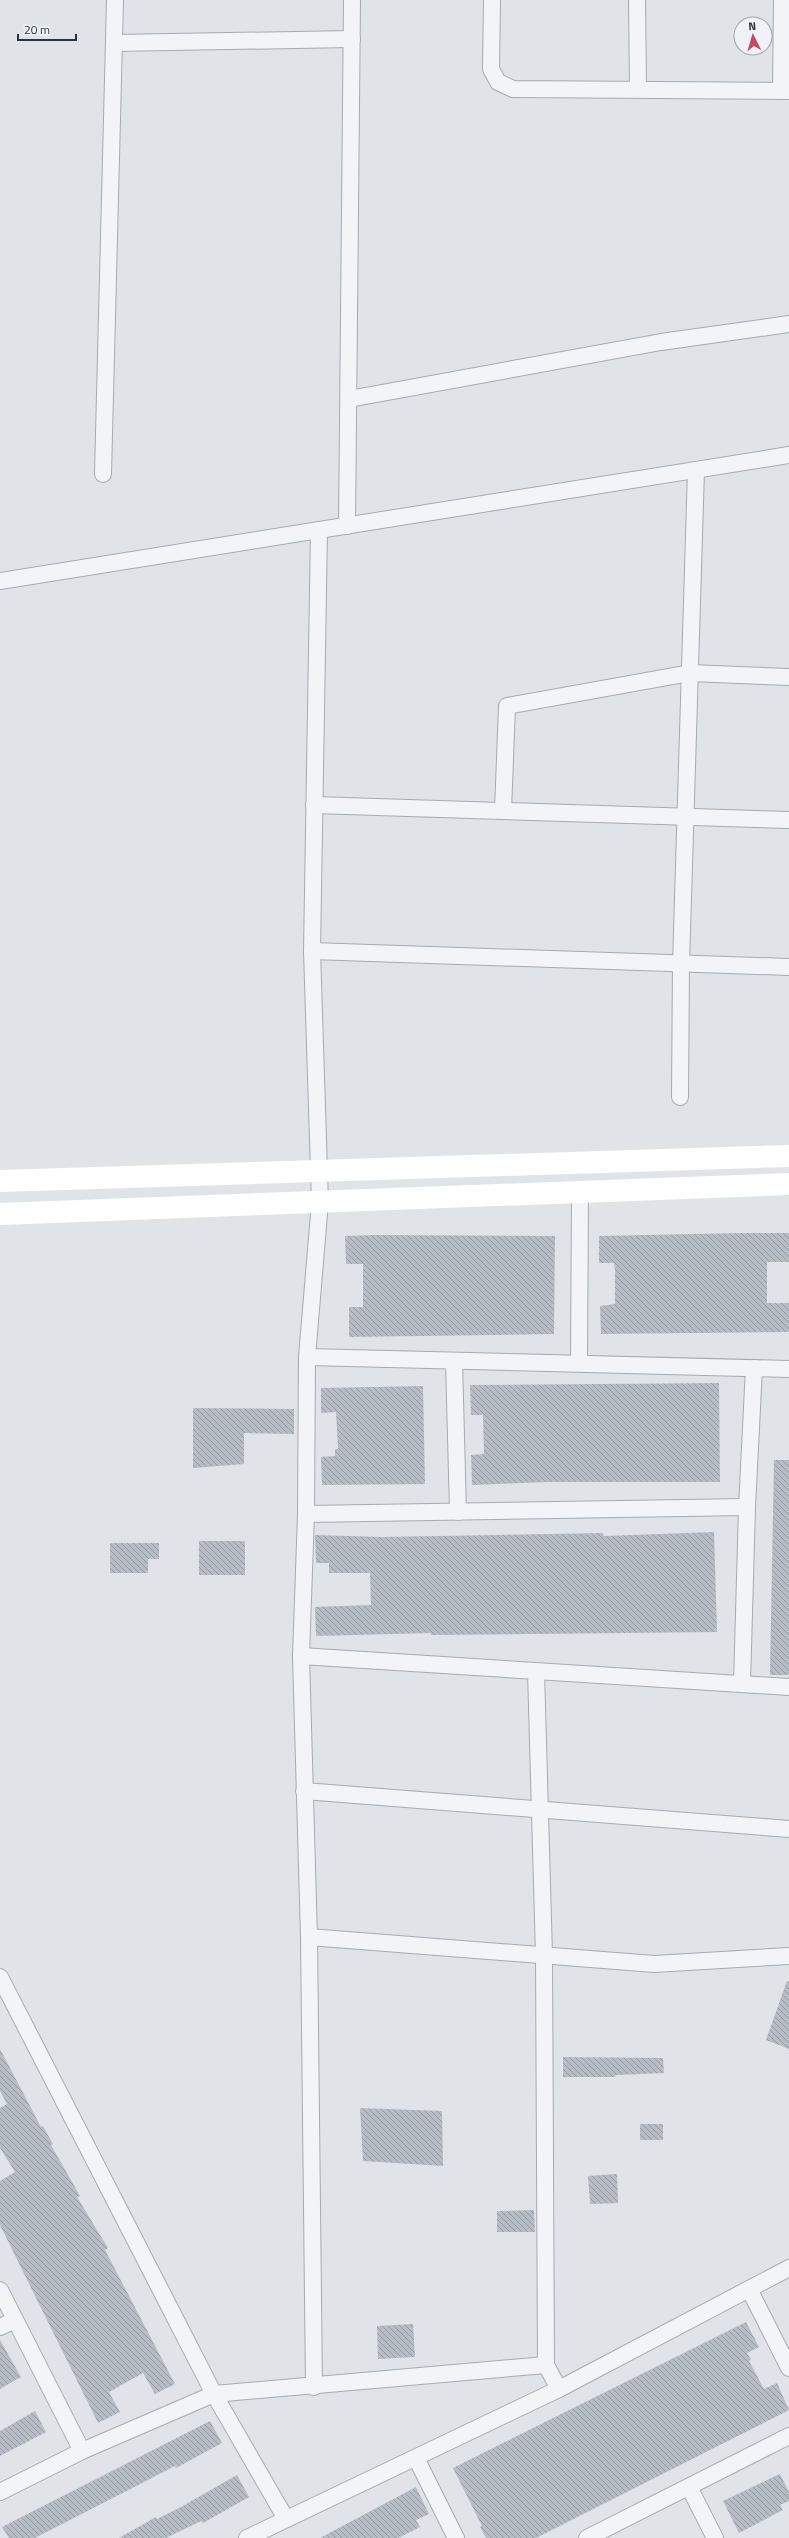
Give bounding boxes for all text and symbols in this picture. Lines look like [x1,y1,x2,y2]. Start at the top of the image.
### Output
scale bar [18,16,76,42]
north arrow [733,16,773,56]
text: N [748,18,757,34]
text: 20 m [24,20,50,39]

